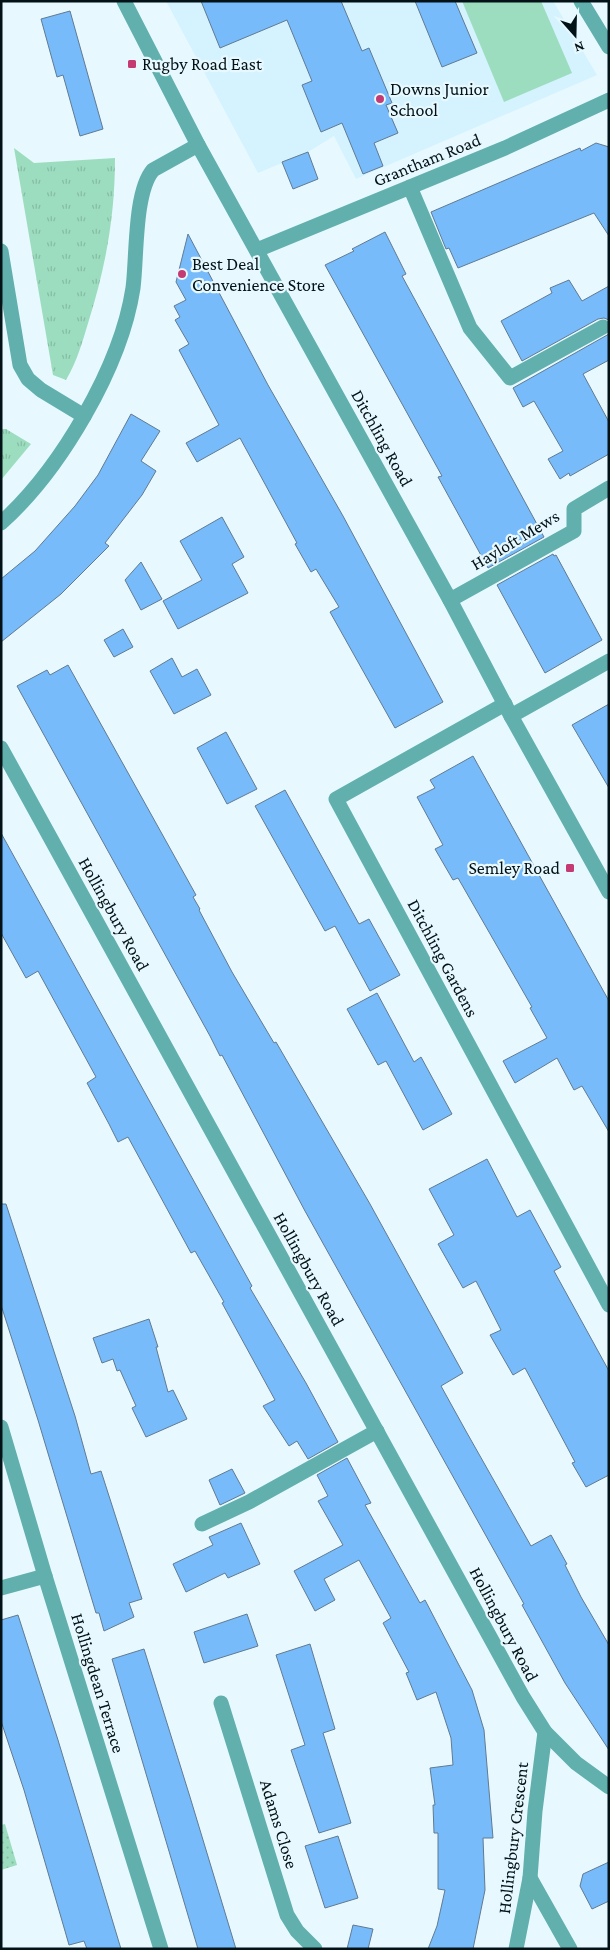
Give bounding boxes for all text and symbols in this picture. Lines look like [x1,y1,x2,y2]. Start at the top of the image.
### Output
north arrow [550,10,600,60]
text: N [572,38,587,57]
place label: Rugby Road East [142,54,263,74]
marker: Rugby Road East [126,58,138,70]
place label: Downs Junior School [390,79,490,120]
marker: Downs Junior School [374,93,386,105]
street label: Grantham Road [371,129,484,191]
place label: Best Deal Convenience Store [192,254,325,295]
marker: Best Deal Convenience Store [176,268,188,280]
street label: Ditchling Road [347,386,417,490]
street label: Hayloft Mews [467,506,563,574]
street label: Hollingbury Road [75,854,154,975]
place label: Semley Road [468,858,561,878]
marker: Semley Road [564,862,576,874]
street label: Ditchling Gardens [404,896,482,1020]
street label: Hollingbury Road [270,1209,349,1330]
street label: Hollingbury Road [465,1563,543,1685]
street label: Hollingdean Terrace [67,1611,129,1755]
street label: Hollingbury Crescent [494,1760,532,1915]
street label: Adams Close [256,1777,302,1871]

